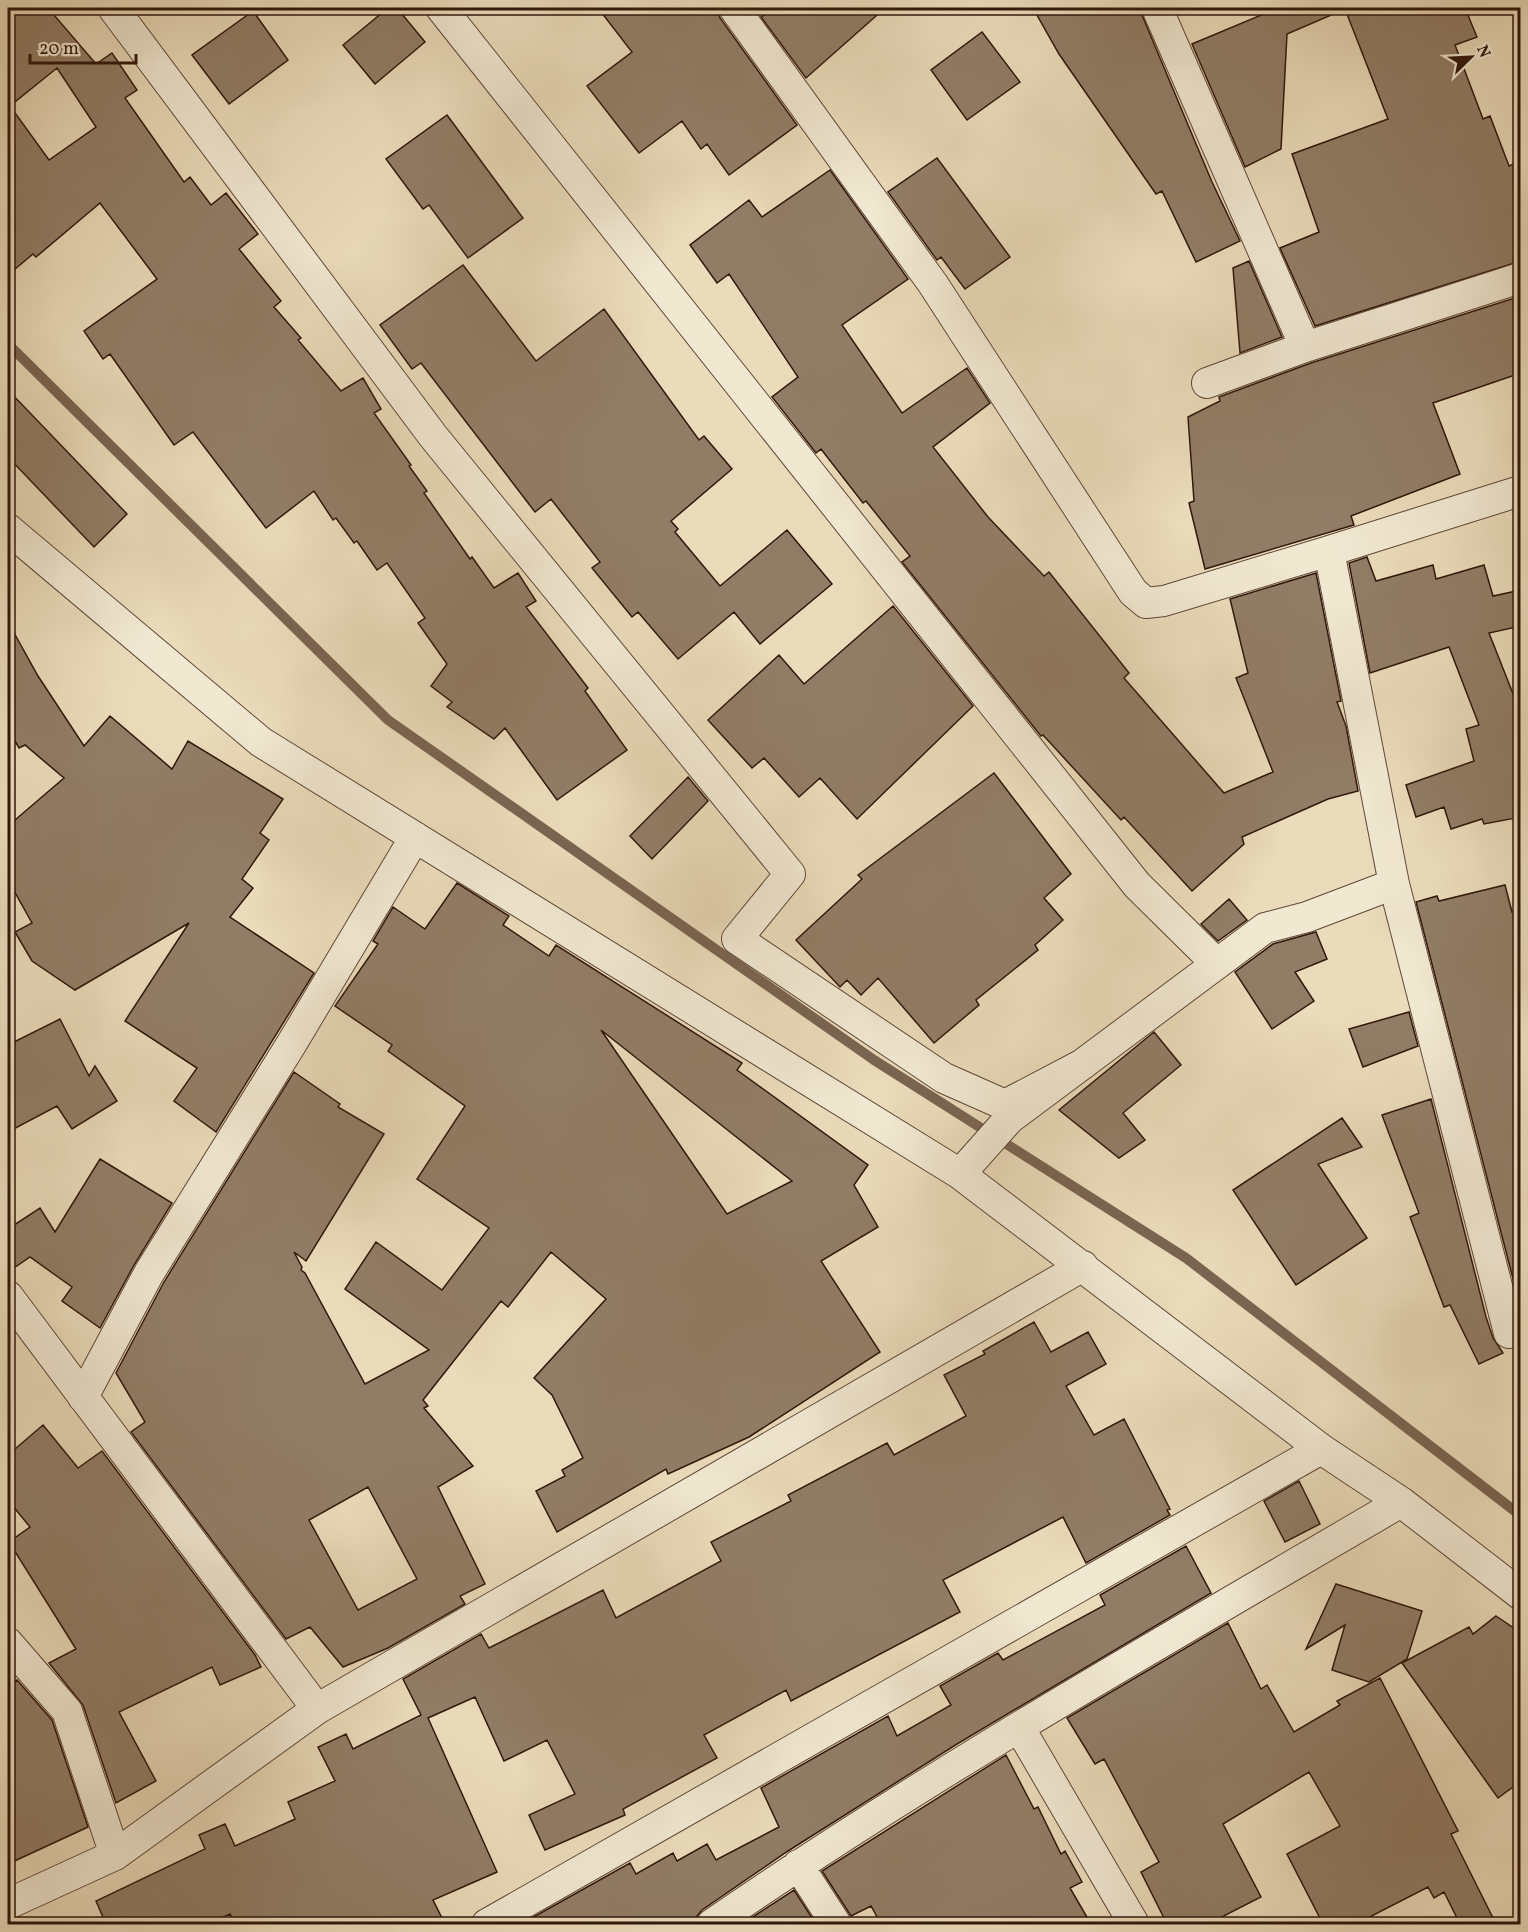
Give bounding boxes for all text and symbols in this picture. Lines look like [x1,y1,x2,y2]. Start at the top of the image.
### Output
scale bar [30,27,136,65]
north arrow [1441,27,1501,87]
text: 20 m [39,37,79,62]
text: N [1470,42,1495,62]

